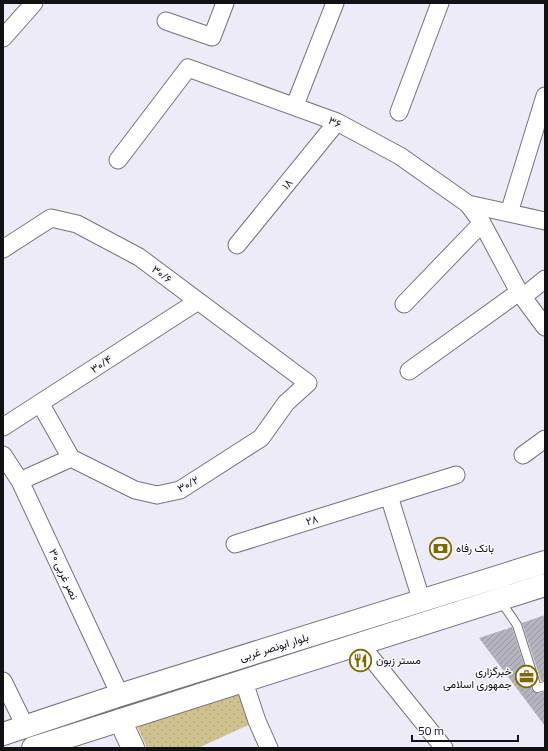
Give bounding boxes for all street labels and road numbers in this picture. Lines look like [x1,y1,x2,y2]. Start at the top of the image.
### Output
street label: ۳۶ [326,112,344,132]
street label: ۱۸ [278,175,297,193]
street label: ۳۰/۶ [148,261,176,287]
street label: ۳۰/۴ [87,351,115,377]
street label: ۳۰/۲ [174,472,202,496]
street label: ۲۸ [304,510,321,529]
street label: نصر غربی ۳۰ [45,546,83,602]
street label: بلوار ابونصر غربی [237,629,311,665]

